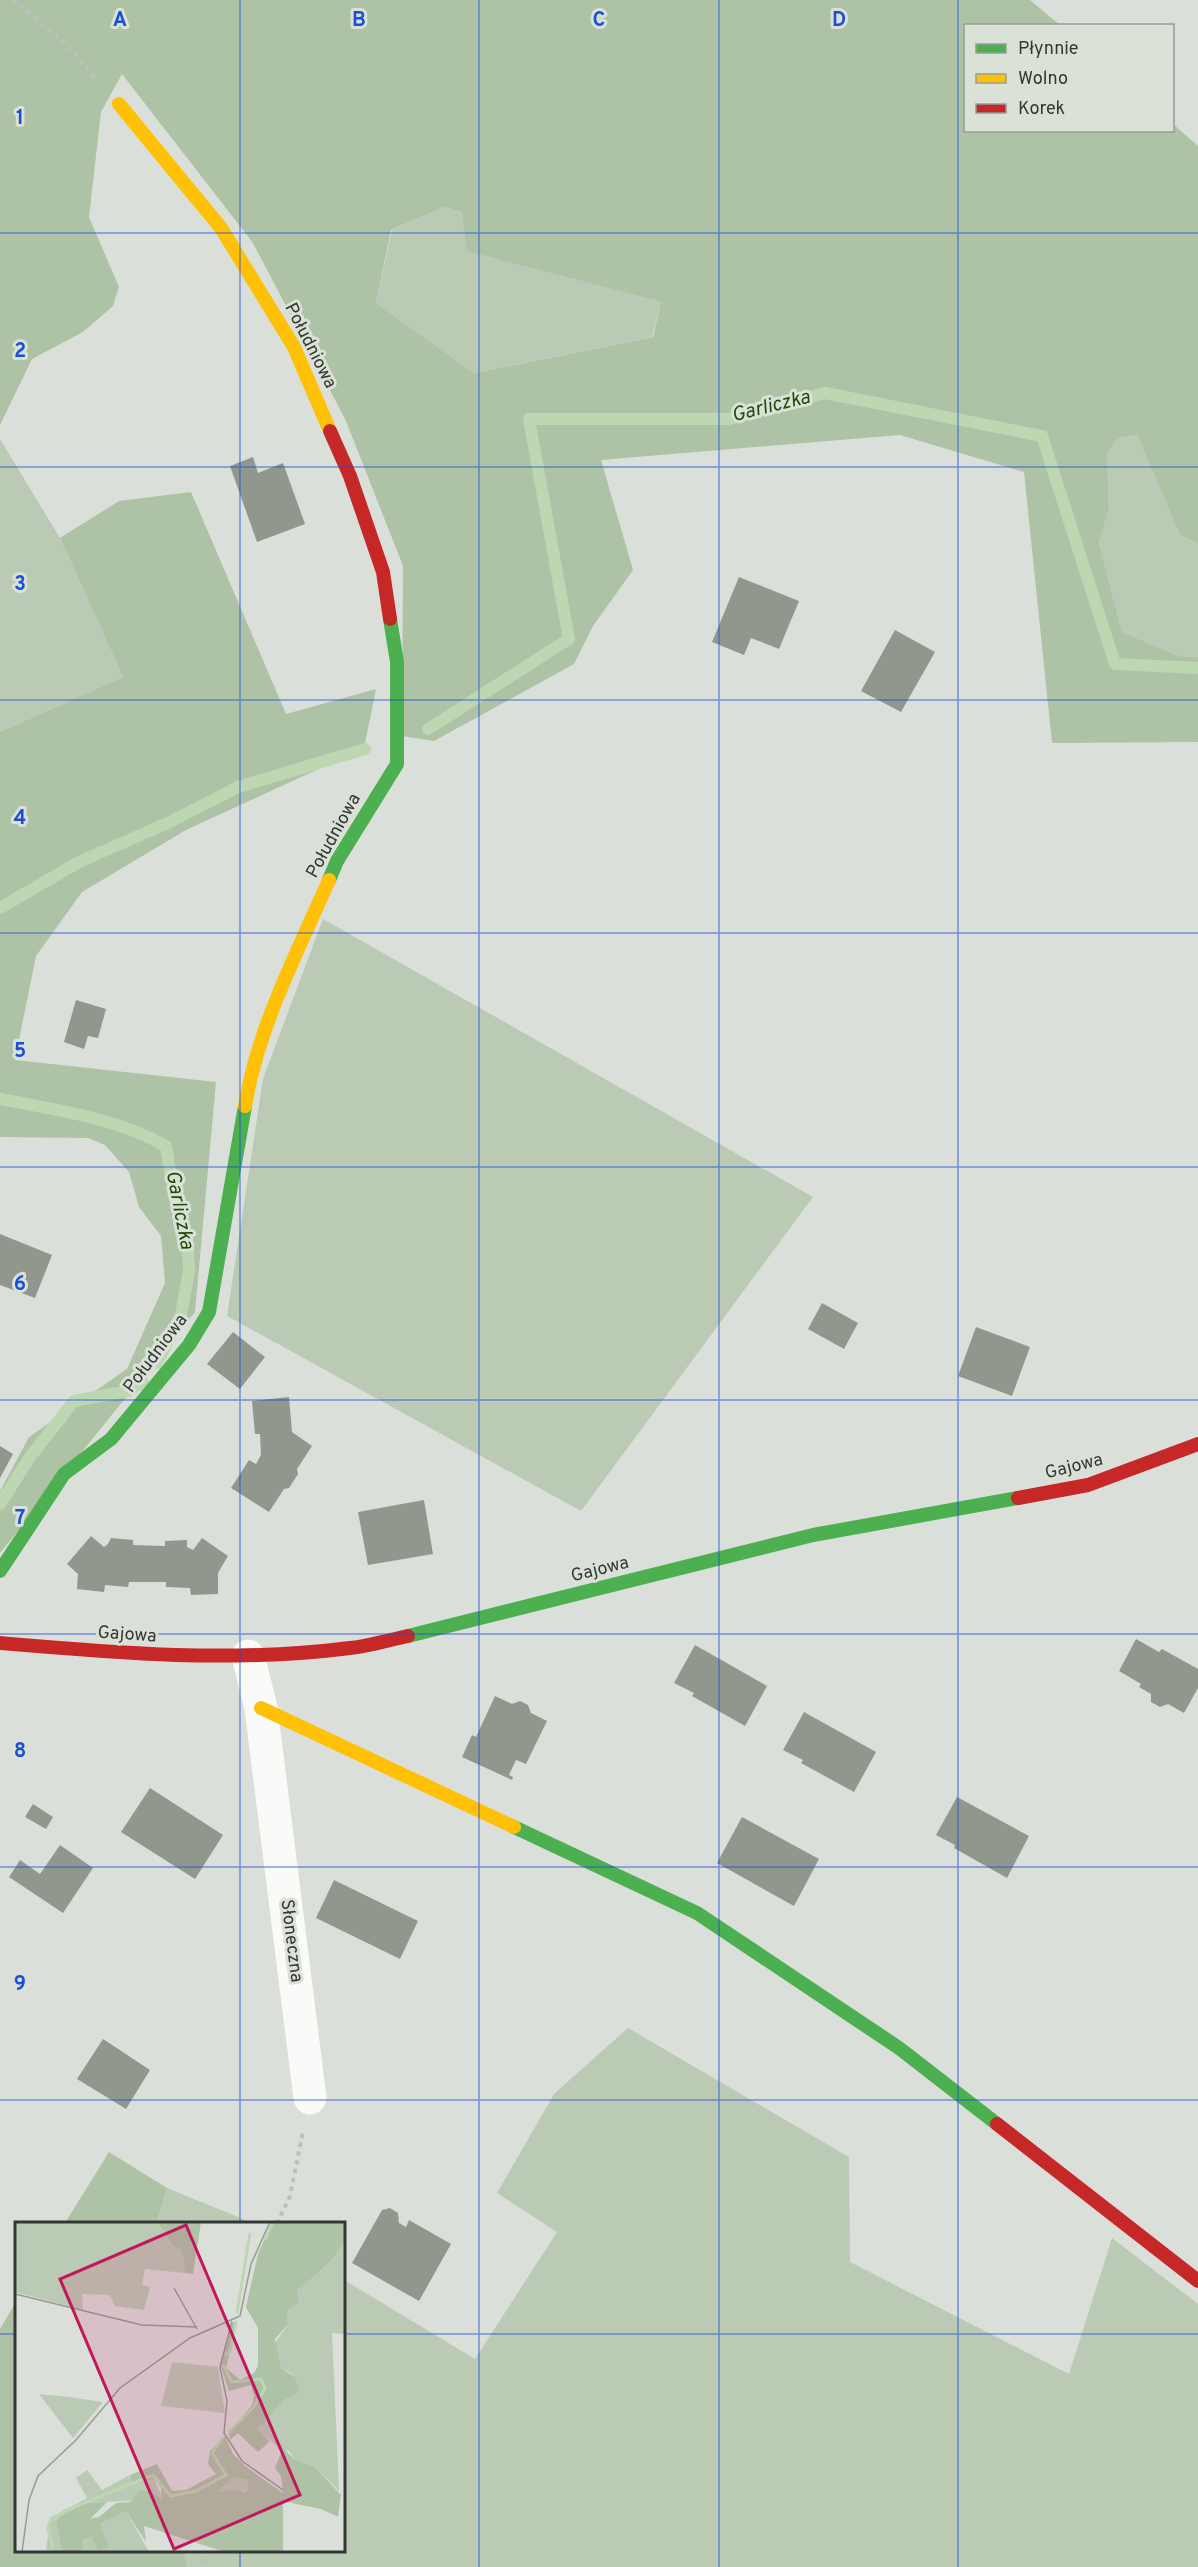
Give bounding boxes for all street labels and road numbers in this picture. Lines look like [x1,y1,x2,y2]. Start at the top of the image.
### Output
street label: Południowa [279,299,341,393]
street label: Południowa [301,790,367,882]
street label: Południowa [119,1310,193,1398]
street label: Gajowa [1043,1449,1105,1485]
street label: Gajowa [569,1552,631,1588]
street label: Gajowa [97,1621,157,1649]
street label: Słoneczna [274,1898,308,1984]

